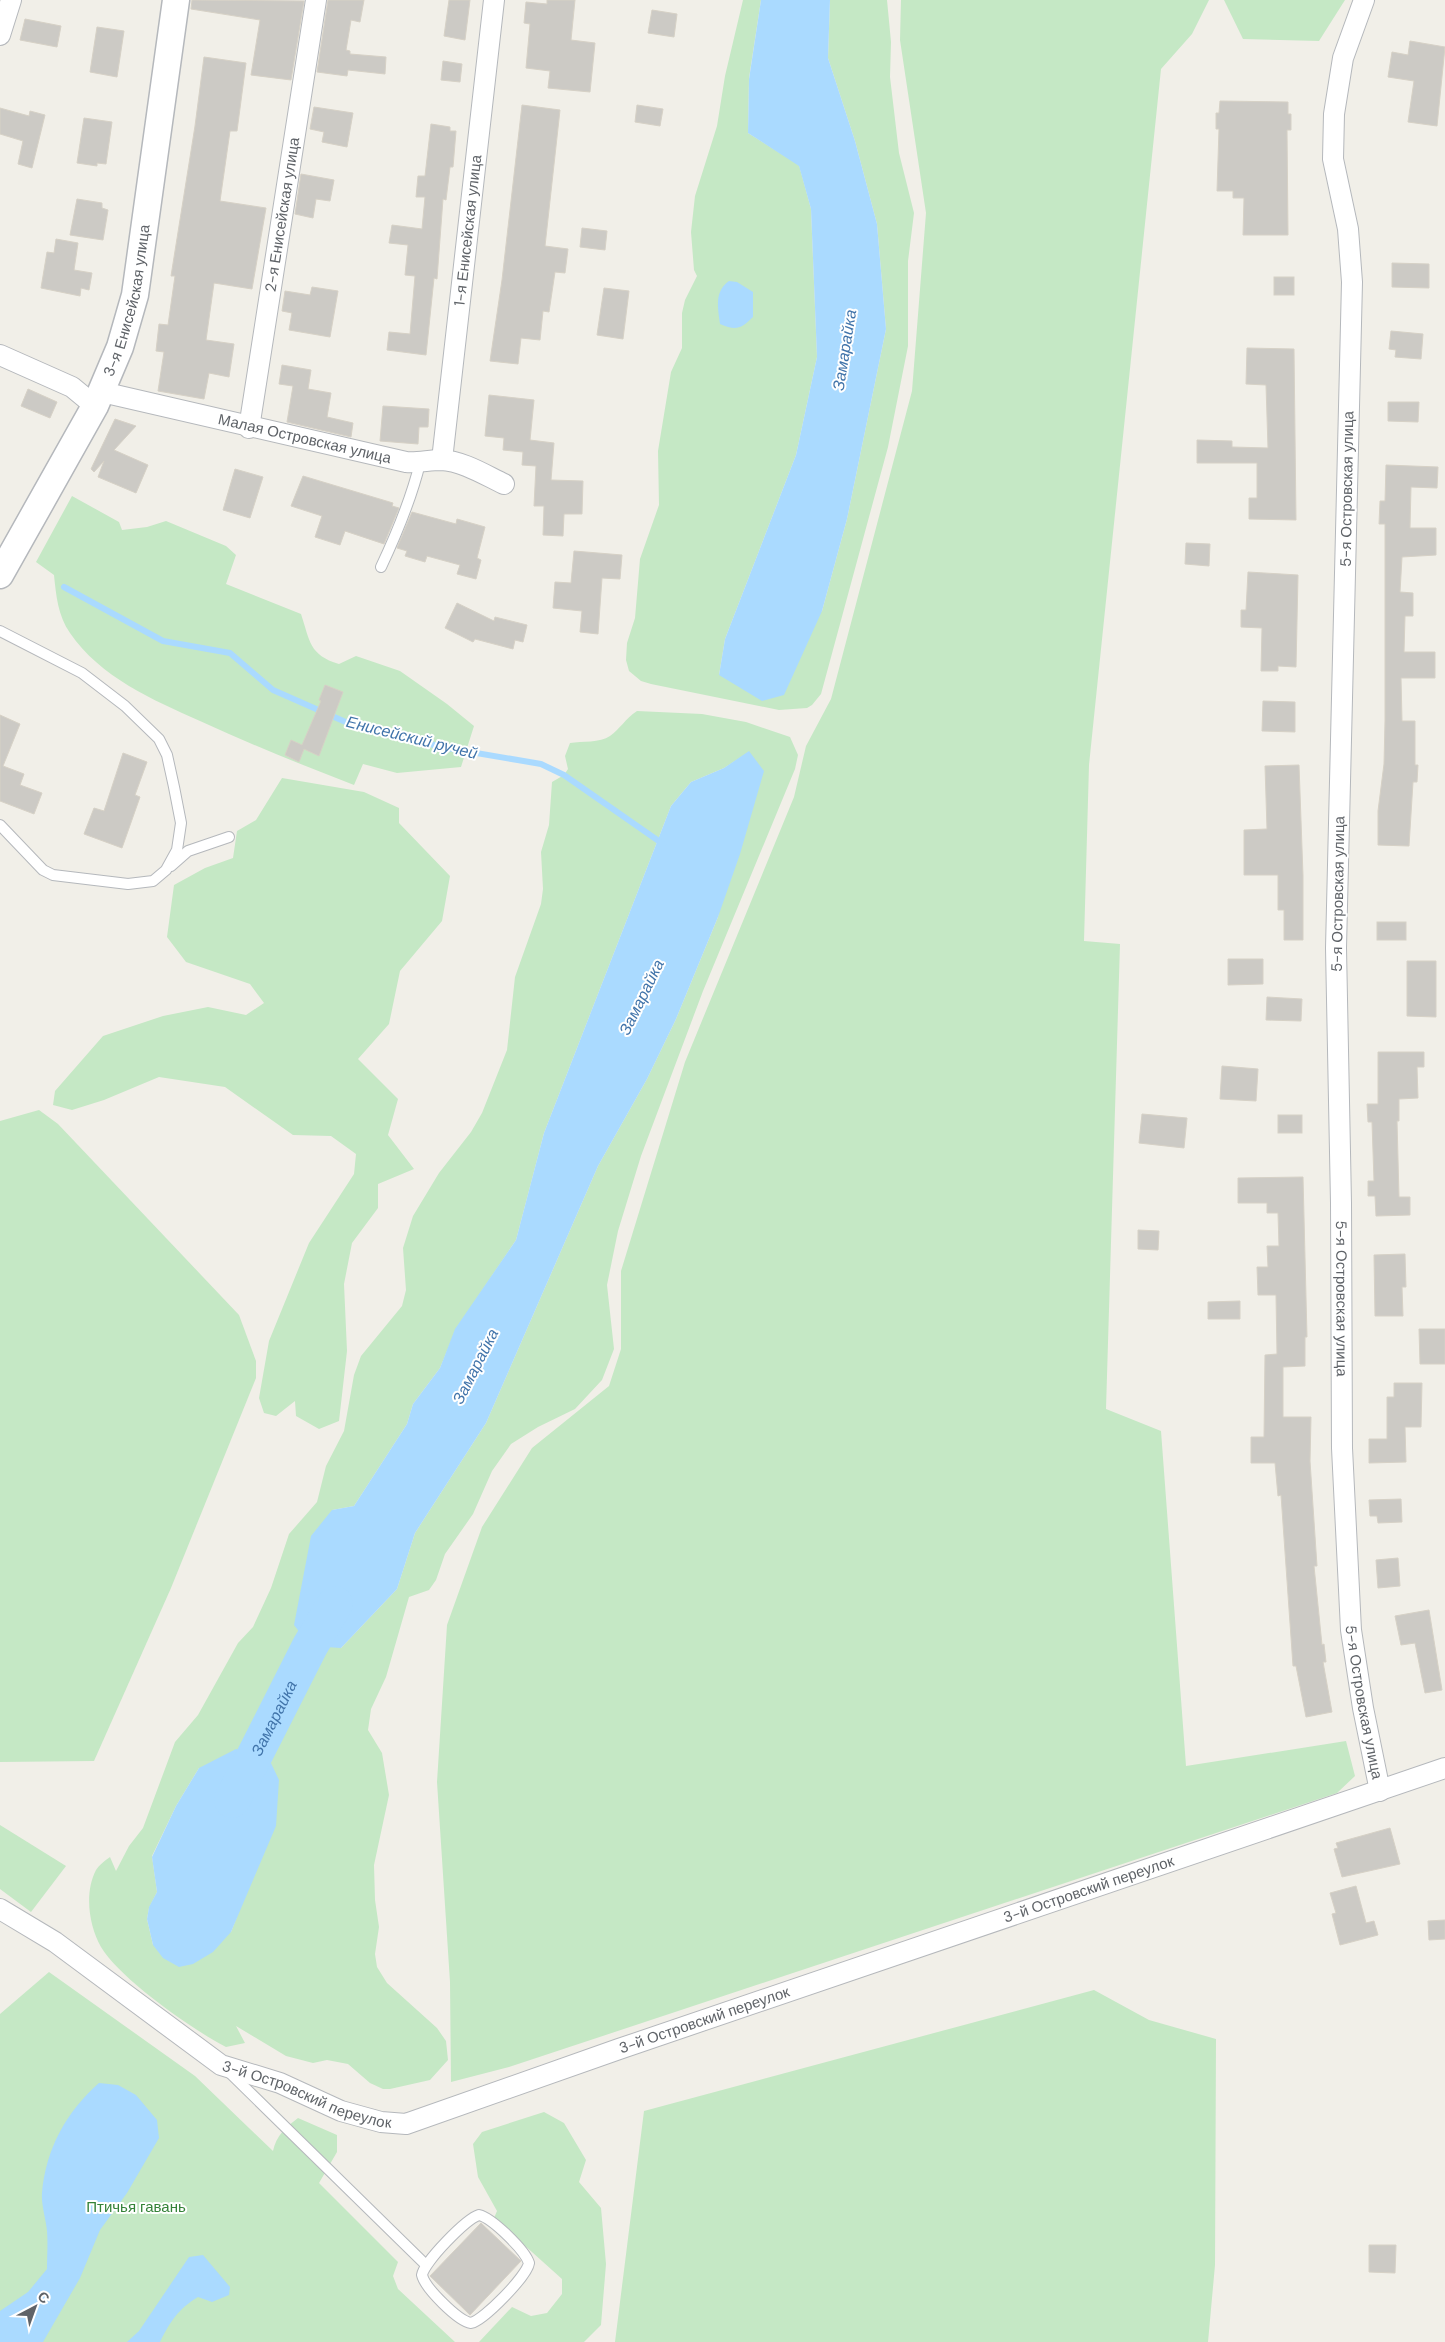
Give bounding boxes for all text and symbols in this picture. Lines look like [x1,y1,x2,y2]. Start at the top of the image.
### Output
street label: 2-я Енисейская улица [260,135,304,293]
street label: 1-я Енисейская улица [449,153,486,307]
street label: 3-я Енисейская улица [99,223,155,379]
water label: Замарайка [828,308,861,392]
street label: Малая Островская улица [216,409,394,468]
street label: 5-я Островская улица [1336,410,1358,567]
water label: Енисейский ручей [344,711,480,764]
street label: 5-я Островская улица [1327,815,1349,972]
water label: Замарайка [614,956,669,1039]
street label: 5-я Островская улица [1331,1221,1352,1377]
water label: Замарайка [448,1325,503,1407]
street label: 5-я Островская улица [1341,1625,1387,1782]
water label: Замарайка [246,1677,302,1759]
street label: 3-й Островский переулок [1001,1851,1177,1927]
street label: 3-й Островский переулок [616,1982,793,2058]
street label: 3-й Островский переулок [220,2056,393,2133]
park label: Птичья гавань [86,2197,186,2217]
north arrow [10,2282,60,2332]
text: С [34,2287,53,2307]

